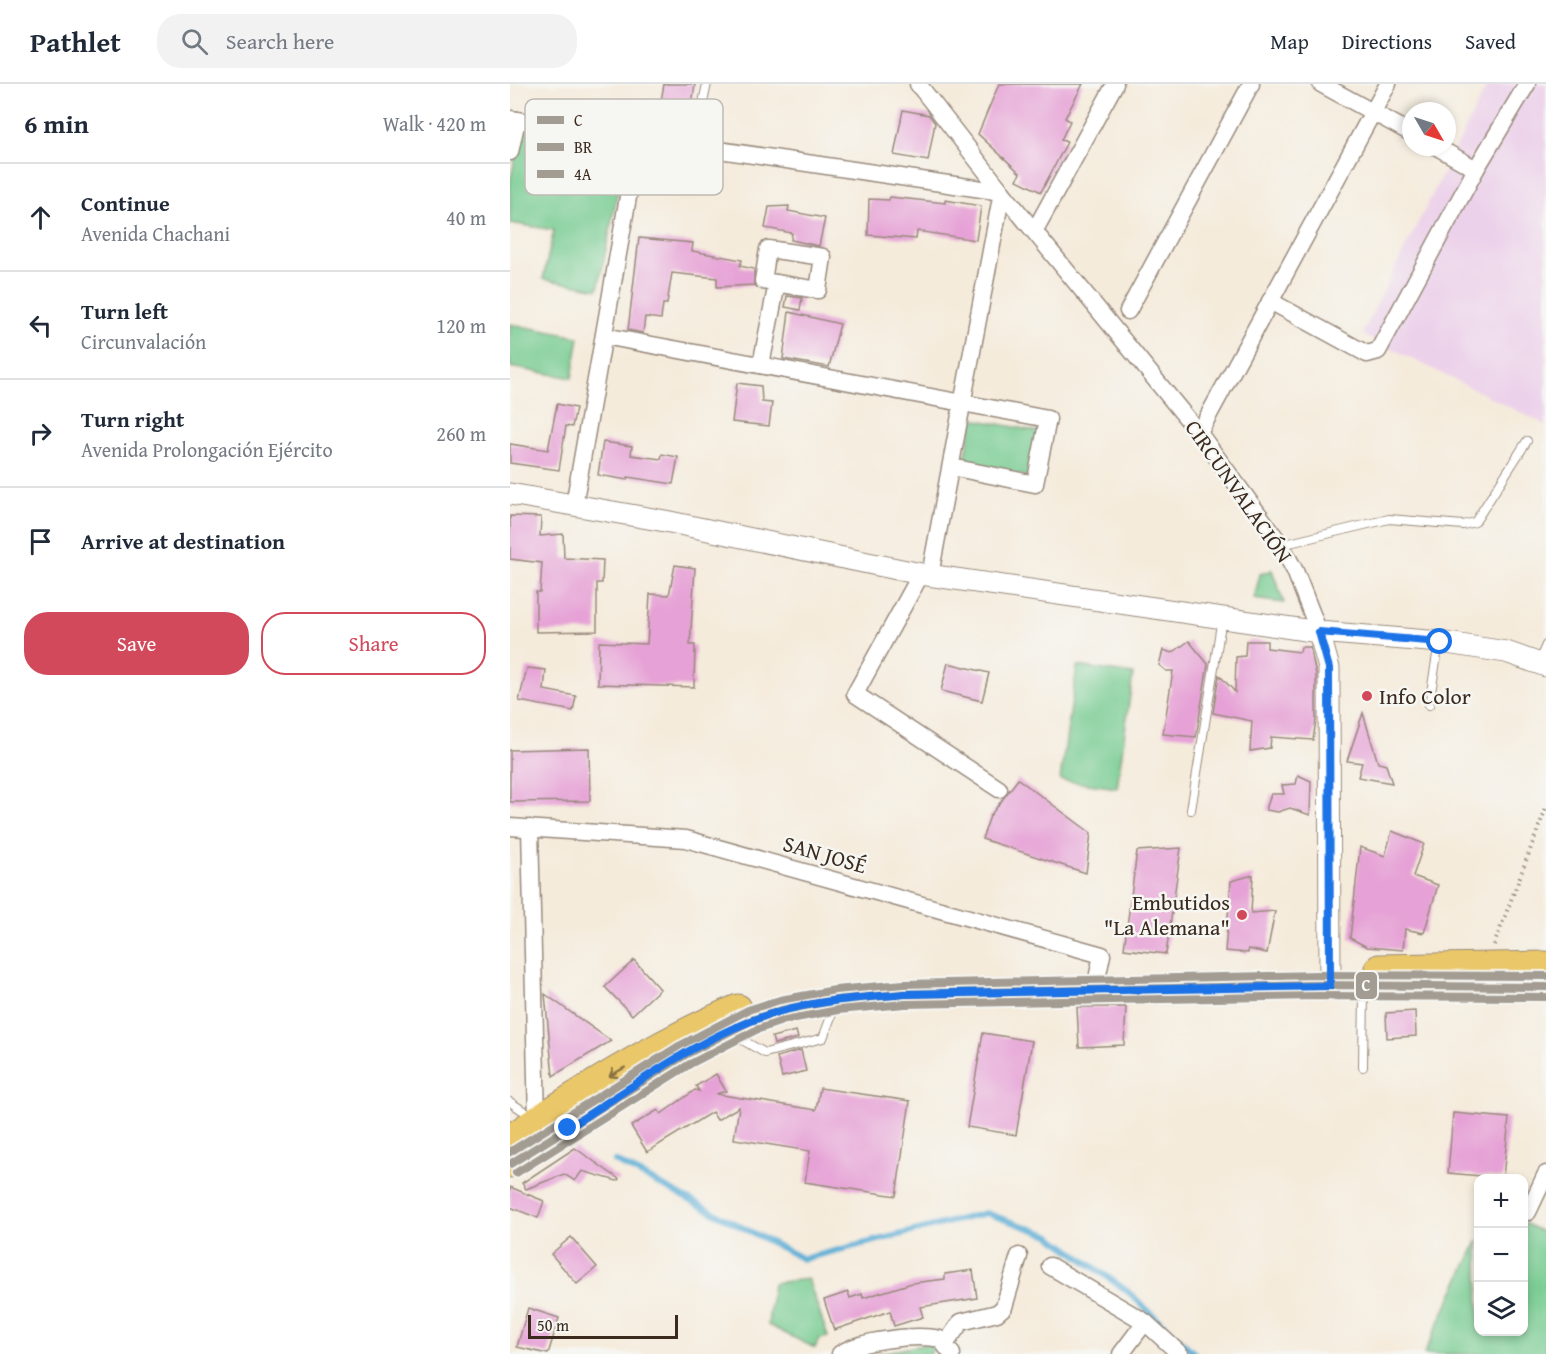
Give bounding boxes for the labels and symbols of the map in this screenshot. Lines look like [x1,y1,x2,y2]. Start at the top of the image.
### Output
legend [525,99,723,195]
north arrow [1402,102,1456,156]
text: C [574,108,583,132]
text: BR [574,135,593,159]
text: 4A [574,162,592,186]
street label: CIRCUNVALACIÓN [1178,413,1300,569]
route start [1426,628,1452,654]
place label: Info Color [1379,680,1471,712]
marker: Info Color [1360,689,1374,703]
street label: SAN JOSÉ [780,827,870,881]
place label: Embutidos "La Alemana" [1104,886,1230,943]
marker: Embutidos "La Alemana" [1235,908,1249,922]
line badge: C [1355,971,1378,1000]
text: C [1361,973,1371,997]
one-way arrow [609,1067,627,1078]
route end [554,1114,580,1140]
scale bar [528,1312,678,1340]

